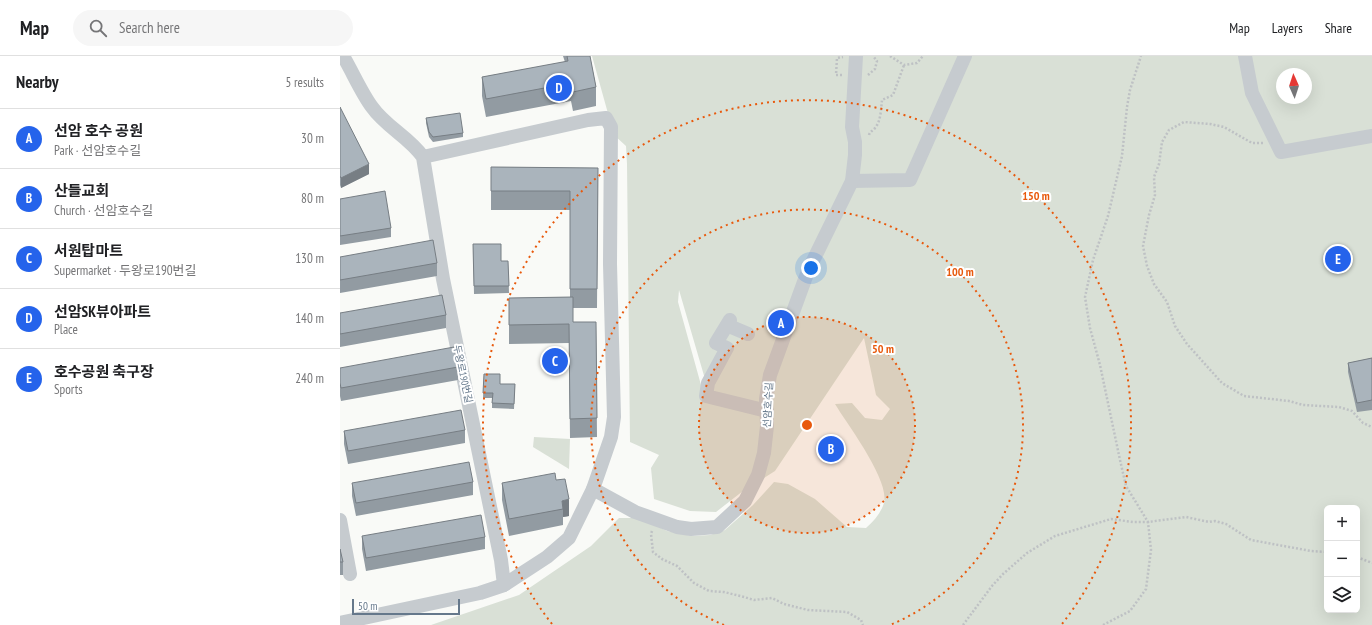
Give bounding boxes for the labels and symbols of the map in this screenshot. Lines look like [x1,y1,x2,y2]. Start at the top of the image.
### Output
north arrow [1276,68,1312,104]
pin: D [546,73,572,103]
text: 150 m [1022,188,1050,203]
pin: E [1325,244,1351,274]
your location [801,258,821,278]
text: 100 m [946,264,974,279]
pin: A [768,308,794,338]
text: 50 m [872,341,894,356]
street label: 두왕로190번길 [450,344,476,404]
pin: C [542,346,568,376]
street label: 선암호수길 [760,382,776,428]
centre of rings [800,418,814,432]
pin: B [818,434,844,464]
scale bar [352,597,460,616]

